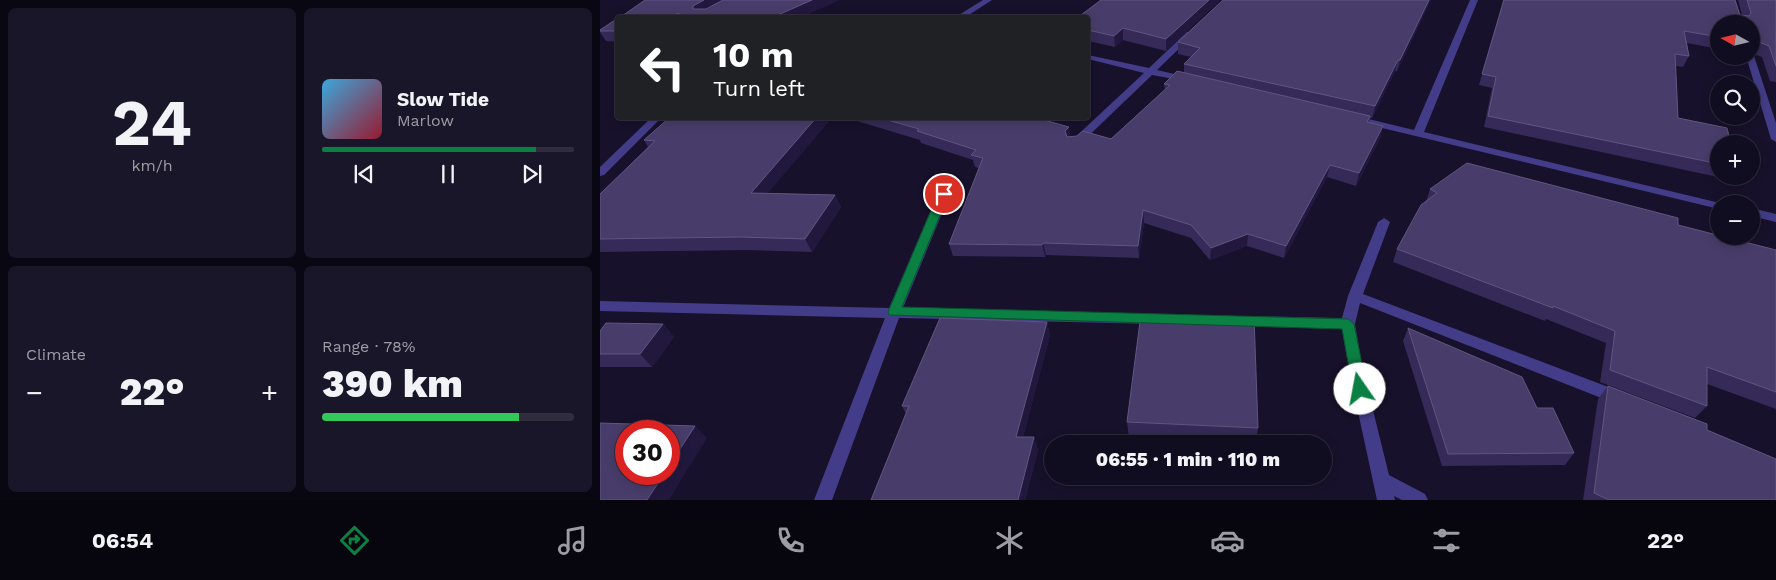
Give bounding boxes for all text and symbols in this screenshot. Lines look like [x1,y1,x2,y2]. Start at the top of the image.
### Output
north arrow [1710,15,1760,65]
map controls [1710,15,1760,245]
text: 10 m [713,34,794,76]
icon: left [630,35,695,100]
button: search [1710,75,1760,125]
text: Turn left [713,76,805,101]
text: 24 [112,85,192,161]
text: Slow Tide [397,88,489,111]
text: Marlow [397,111,454,130]
button: + [1710,135,1760,185]
text: km/h [131,156,173,175]
icon: previous [350,160,378,188]
icon: pause [434,160,462,188]
icon: next [518,160,546,188]
pin [923,173,965,215]
icon: arrive [930,180,958,208]
button: − [1710,195,1760,245]
text: Range · 78% [322,337,415,356]
text: Climate [26,345,86,364]
text: 390 km [322,362,463,406]
position arrow [1333,362,1385,414]
text: 22° [120,370,184,414]
text: − [26,376,43,409]
text: + [261,376,278,409]
speed limit sign: 30 [615,420,680,485]
text: 06:55 · 1 min · 110 m [1096,448,1280,471]
icon: directions [337,523,372,558]
icon: music [555,523,590,558]
icon: phone [773,523,808,558]
icon: climate [992,523,1027,558]
icon: car [1210,523,1245,558]
icon: filters [1429,523,1464,558]
text: 06:54 [92,528,153,553]
text: 22° [1647,528,1684,553]

